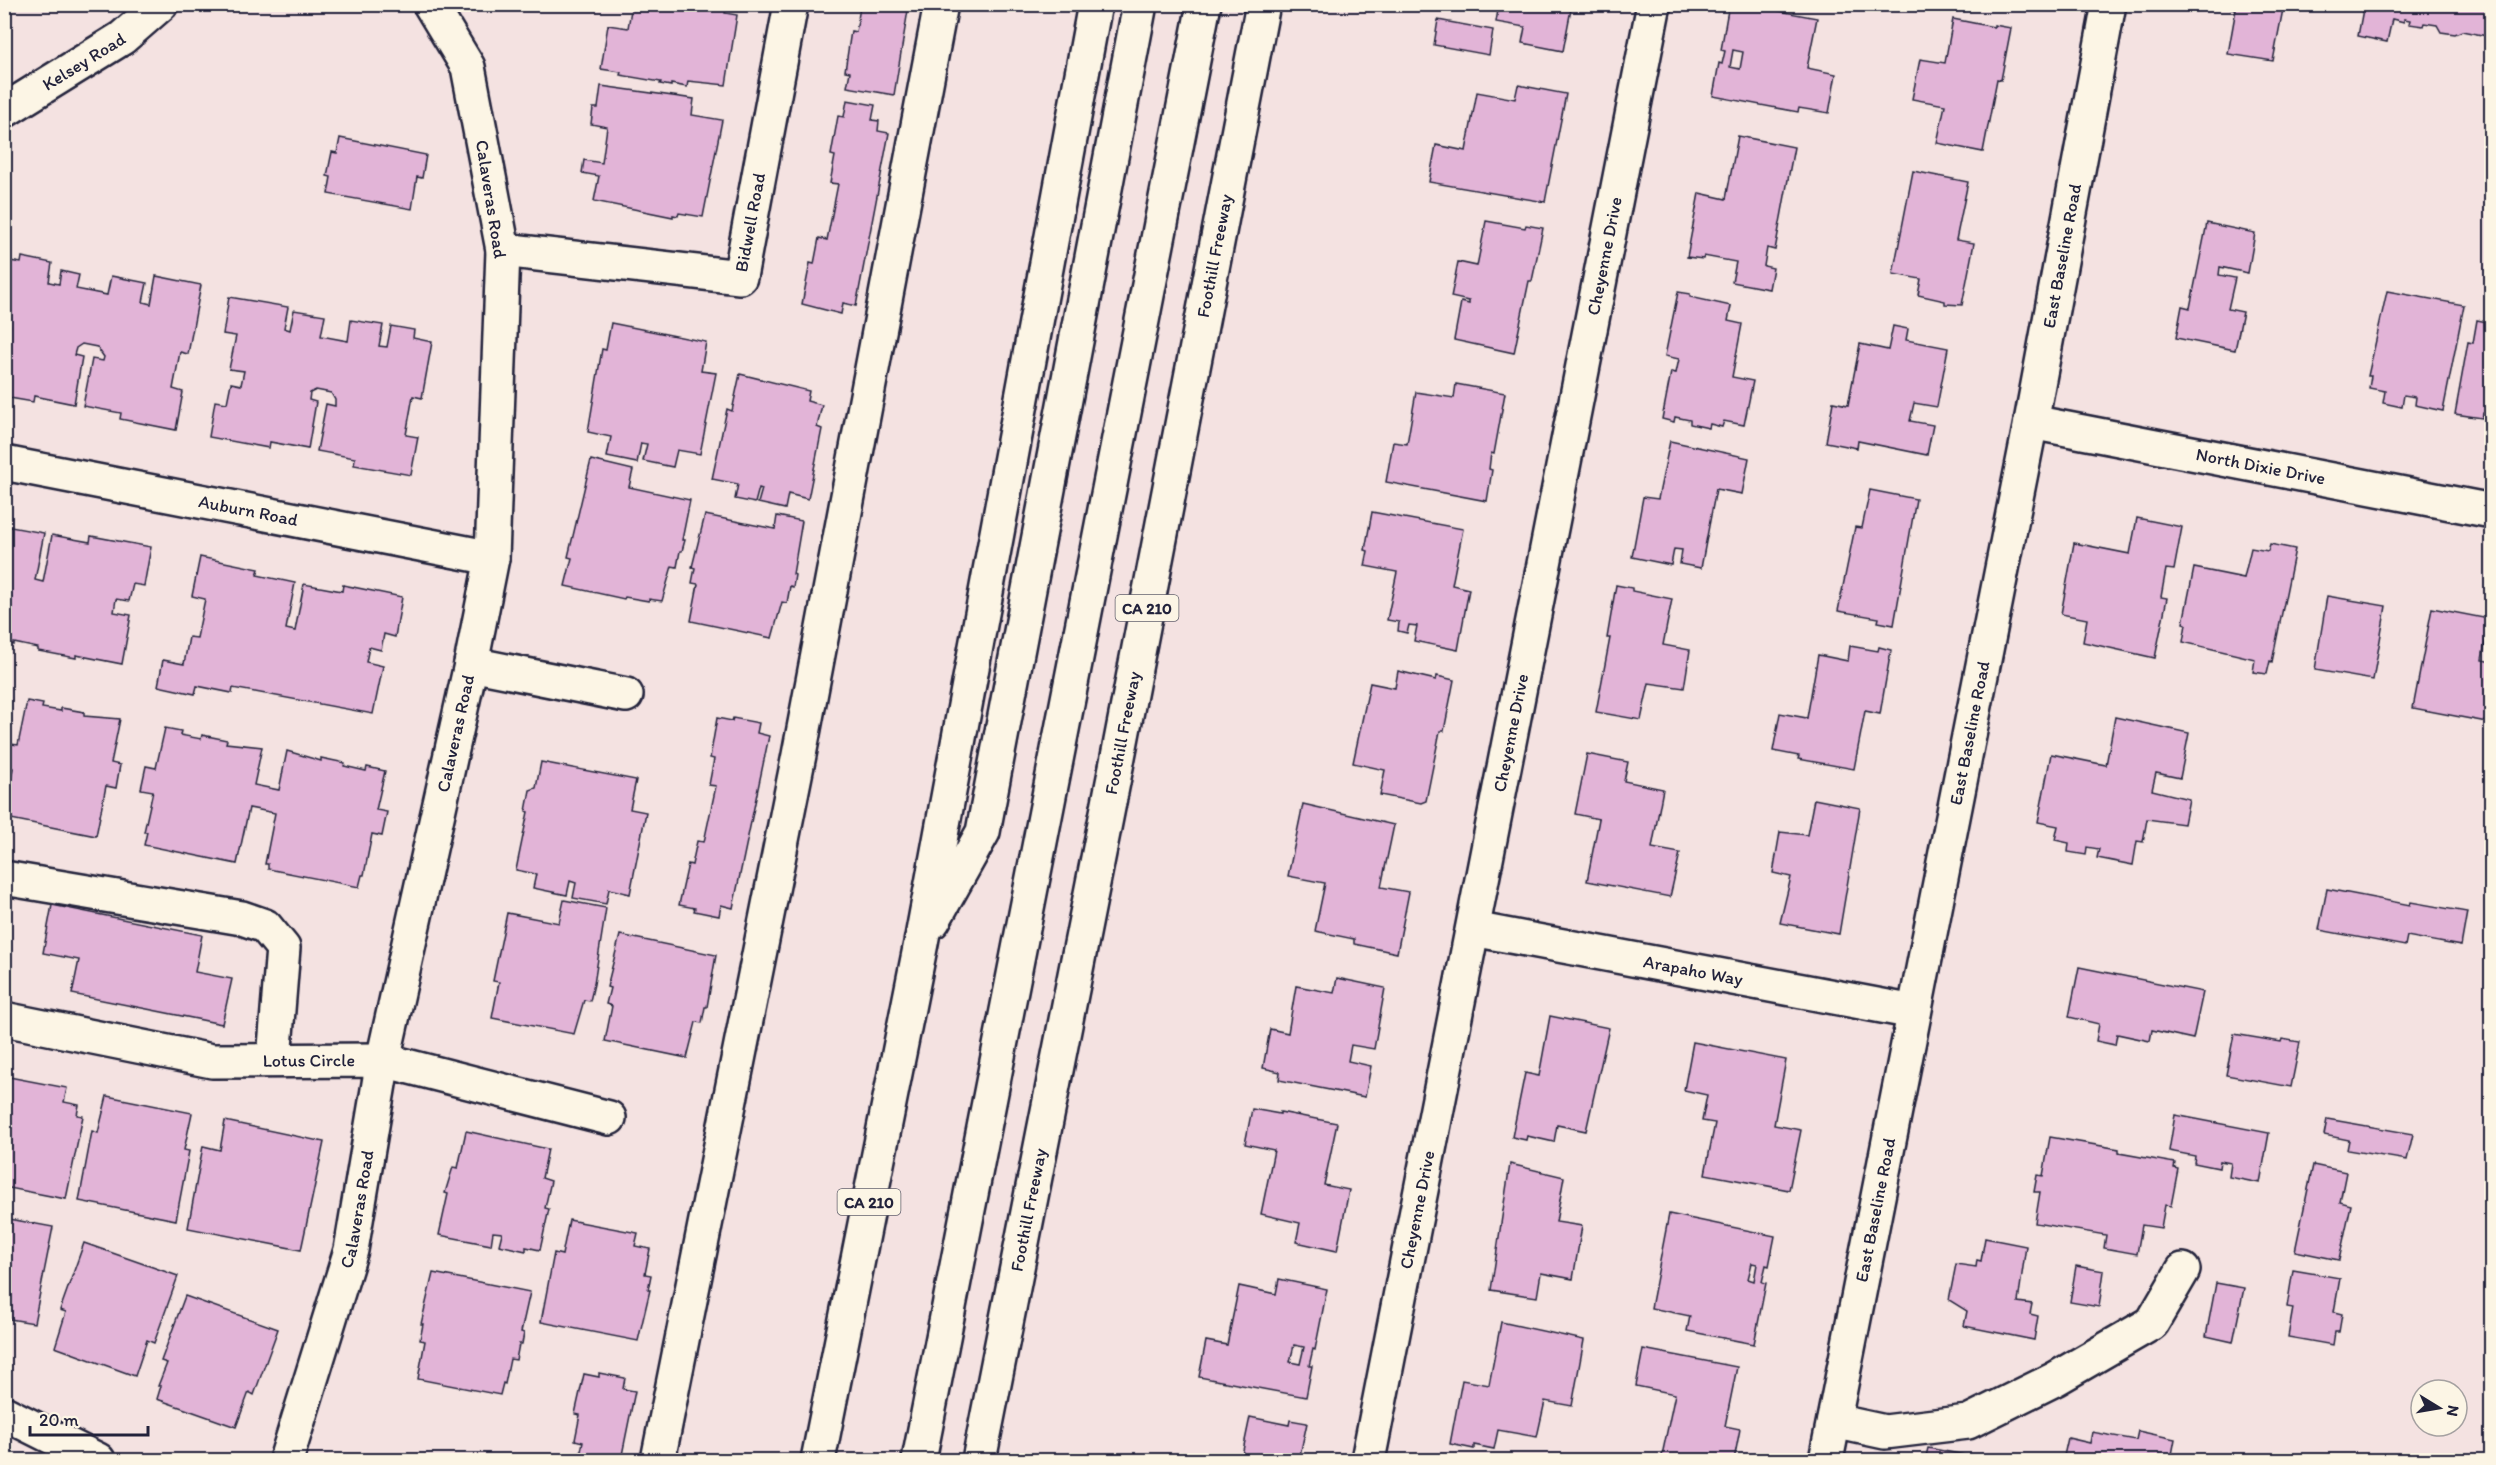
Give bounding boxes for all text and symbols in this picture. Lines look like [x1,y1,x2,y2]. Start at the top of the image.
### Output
street label: Kelsey Road [38,28,130,96]
street label: Calaveras Road [471,138,511,260]
street label: Bidwell Road [730,171,770,274]
street label: East Baseline Road [2038,182,2086,330]
street label: Foothill Freeway [1192,192,1237,319]
street label: Cheyenne Drive [1582,195,1627,317]
street label: North Dixie Drive [2194,443,2327,490]
street label: Auburn Road [197,490,300,531]
road number: CA 210 [1116,595,1178,621]
street label: East Baseline Road [1945,659,1995,807]
street label: Foothill Freeway [1100,669,1145,797]
street label: Calaveras Road [432,672,479,794]
street label: Cheyenne Drive [1488,672,1533,794]
street label: Arapaho Way [1641,950,1745,991]
street label: Lotus Circle [263,1049,355,1072]
street label: East Baseline Road [1850,1136,1900,1284]
street label: Foothill Freeway [1006,1146,1051,1273]
street label: Calaveras Road [335,1148,379,1271]
street label: Cheyenne Drive [1395,1149,1440,1271]
road number: CA 210 [838,1189,900,1215]
north arrow [2409,1378,2469,1438]
scale bar [30,1399,148,1437]
text: N [2443,1404,2464,1418]
text: 20 m [39,1409,79,1431]

